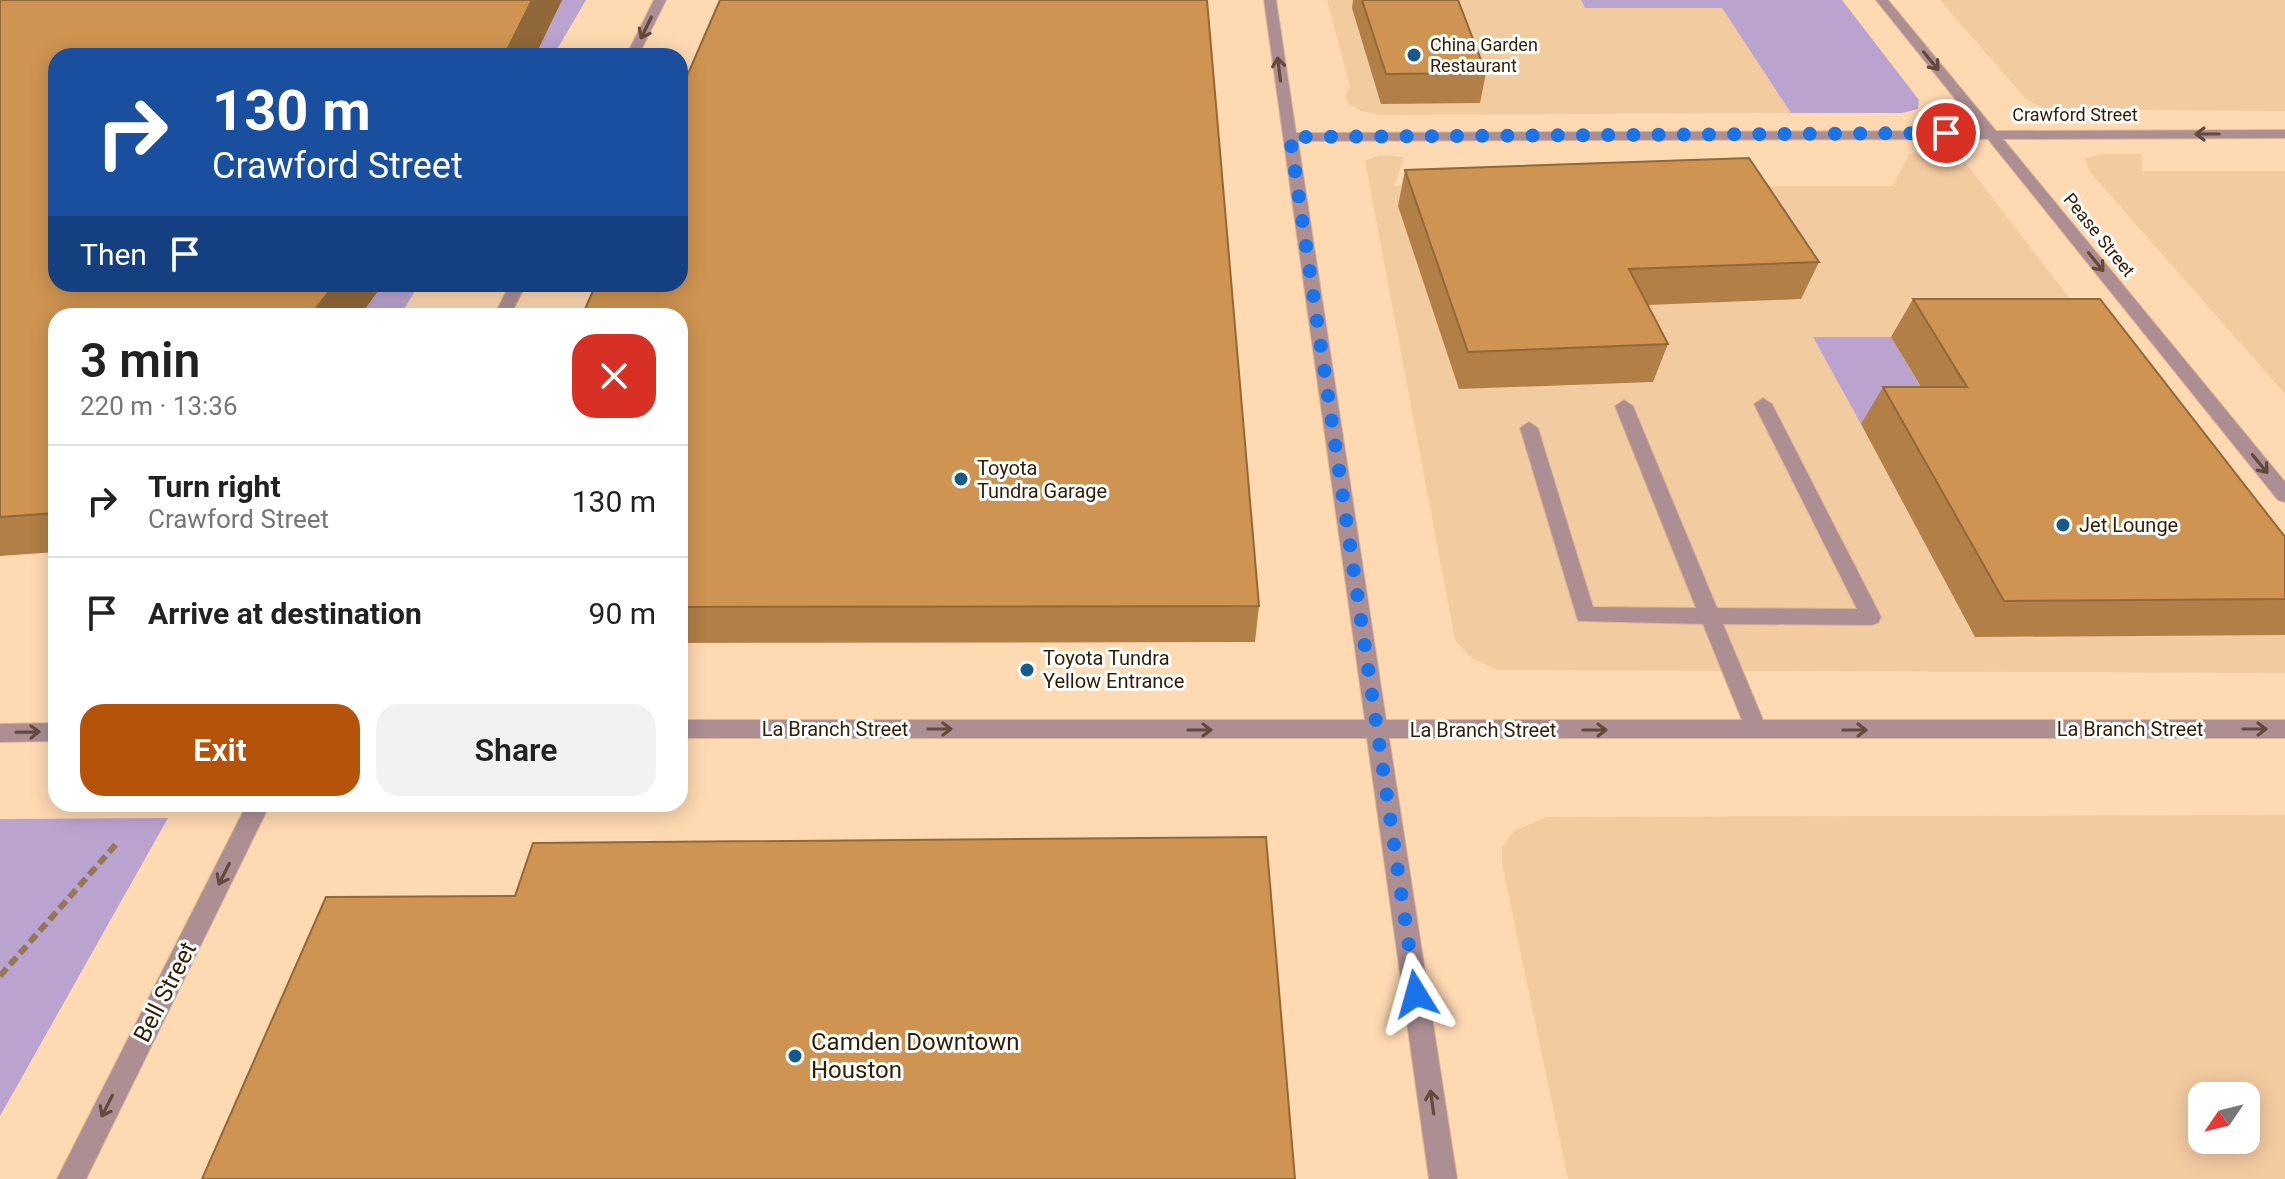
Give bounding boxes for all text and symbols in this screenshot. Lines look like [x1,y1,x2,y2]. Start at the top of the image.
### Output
one-way arrow [637,16,652,39]
place label: China Garden Restaurant [1430,34,1538,76]
marker: China Garden Restaurant [1405,46,1423,64]
one-way arrow [1922,50,1940,71]
one-way arrow [1271,57,1286,82]
text: 130 m [212,78,371,144]
icon: right [80,80,184,184]
pin [1912,99,1980,167]
street label: Crawford Street [2012,104,2138,125]
icon: arrive [1924,111,1968,155]
one-way arrow [2194,126,2221,142]
text: Crawford Street [212,145,463,187]
street label: Pease Street [2059,189,2140,281]
icon: arrive [163,232,207,276]
text: Then [80,237,147,272]
one-way arrow [2087,251,2104,272]
text: 3 min [80,332,200,389]
button: close [572,334,656,418]
text: 220 m · 13:36 [80,391,238,421]
one-way arrow [2251,453,2268,474]
place label: Toyota Tundra Garage [977,456,1107,503]
text: Turn right [148,469,281,504]
marker: Toyota Tundra Garage [952,470,970,488]
icon: right [80,479,124,523]
text: 130 m [572,484,656,519]
text: Crawford Street [148,504,329,534]
place label: Jet Lounge [2079,513,2178,537]
marker: Jet Lounge [2054,516,2072,534]
icon: arrive [80,591,124,635]
text: Arrive at destination [148,596,422,631]
text: 90 m [589,596,656,631]
place label: Toyota Tundra Yellow Entrance [1043,646,1184,693]
marker: Toyota Tundra Yellow Entrance [1018,661,1036,679]
button: Exit [80,704,360,796]
button: Share [376,704,656,796]
street label: La Branch Street [762,717,908,741]
street label: La Branch Street [2057,717,2203,741]
street label: La Branch Street [1410,718,1556,742]
one-way arrow [926,721,953,737]
one-way arrow [2241,721,2268,737]
one-way arrow [1186,722,1213,738]
one-way arrow [1581,722,1608,737]
one-way arrow [1841,722,1868,738]
one-way arrow [14,725,41,740]
one-way arrow [215,861,231,885]
street label: Bell Street [128,937,202,1047]
position arrow [1374,952,1458,1036]
place label: Camden Downtown Houston [811,1028,1020,1084]
marker: Camden Downtown Houston [786,1047,804,1065]
north arrow [2188,1082,2260,1154]
map controls [2188,1082,2260,1154]
one-way arrow [1424,1090,1439,1115]
one-way arrow [99,1094,115,1118]

